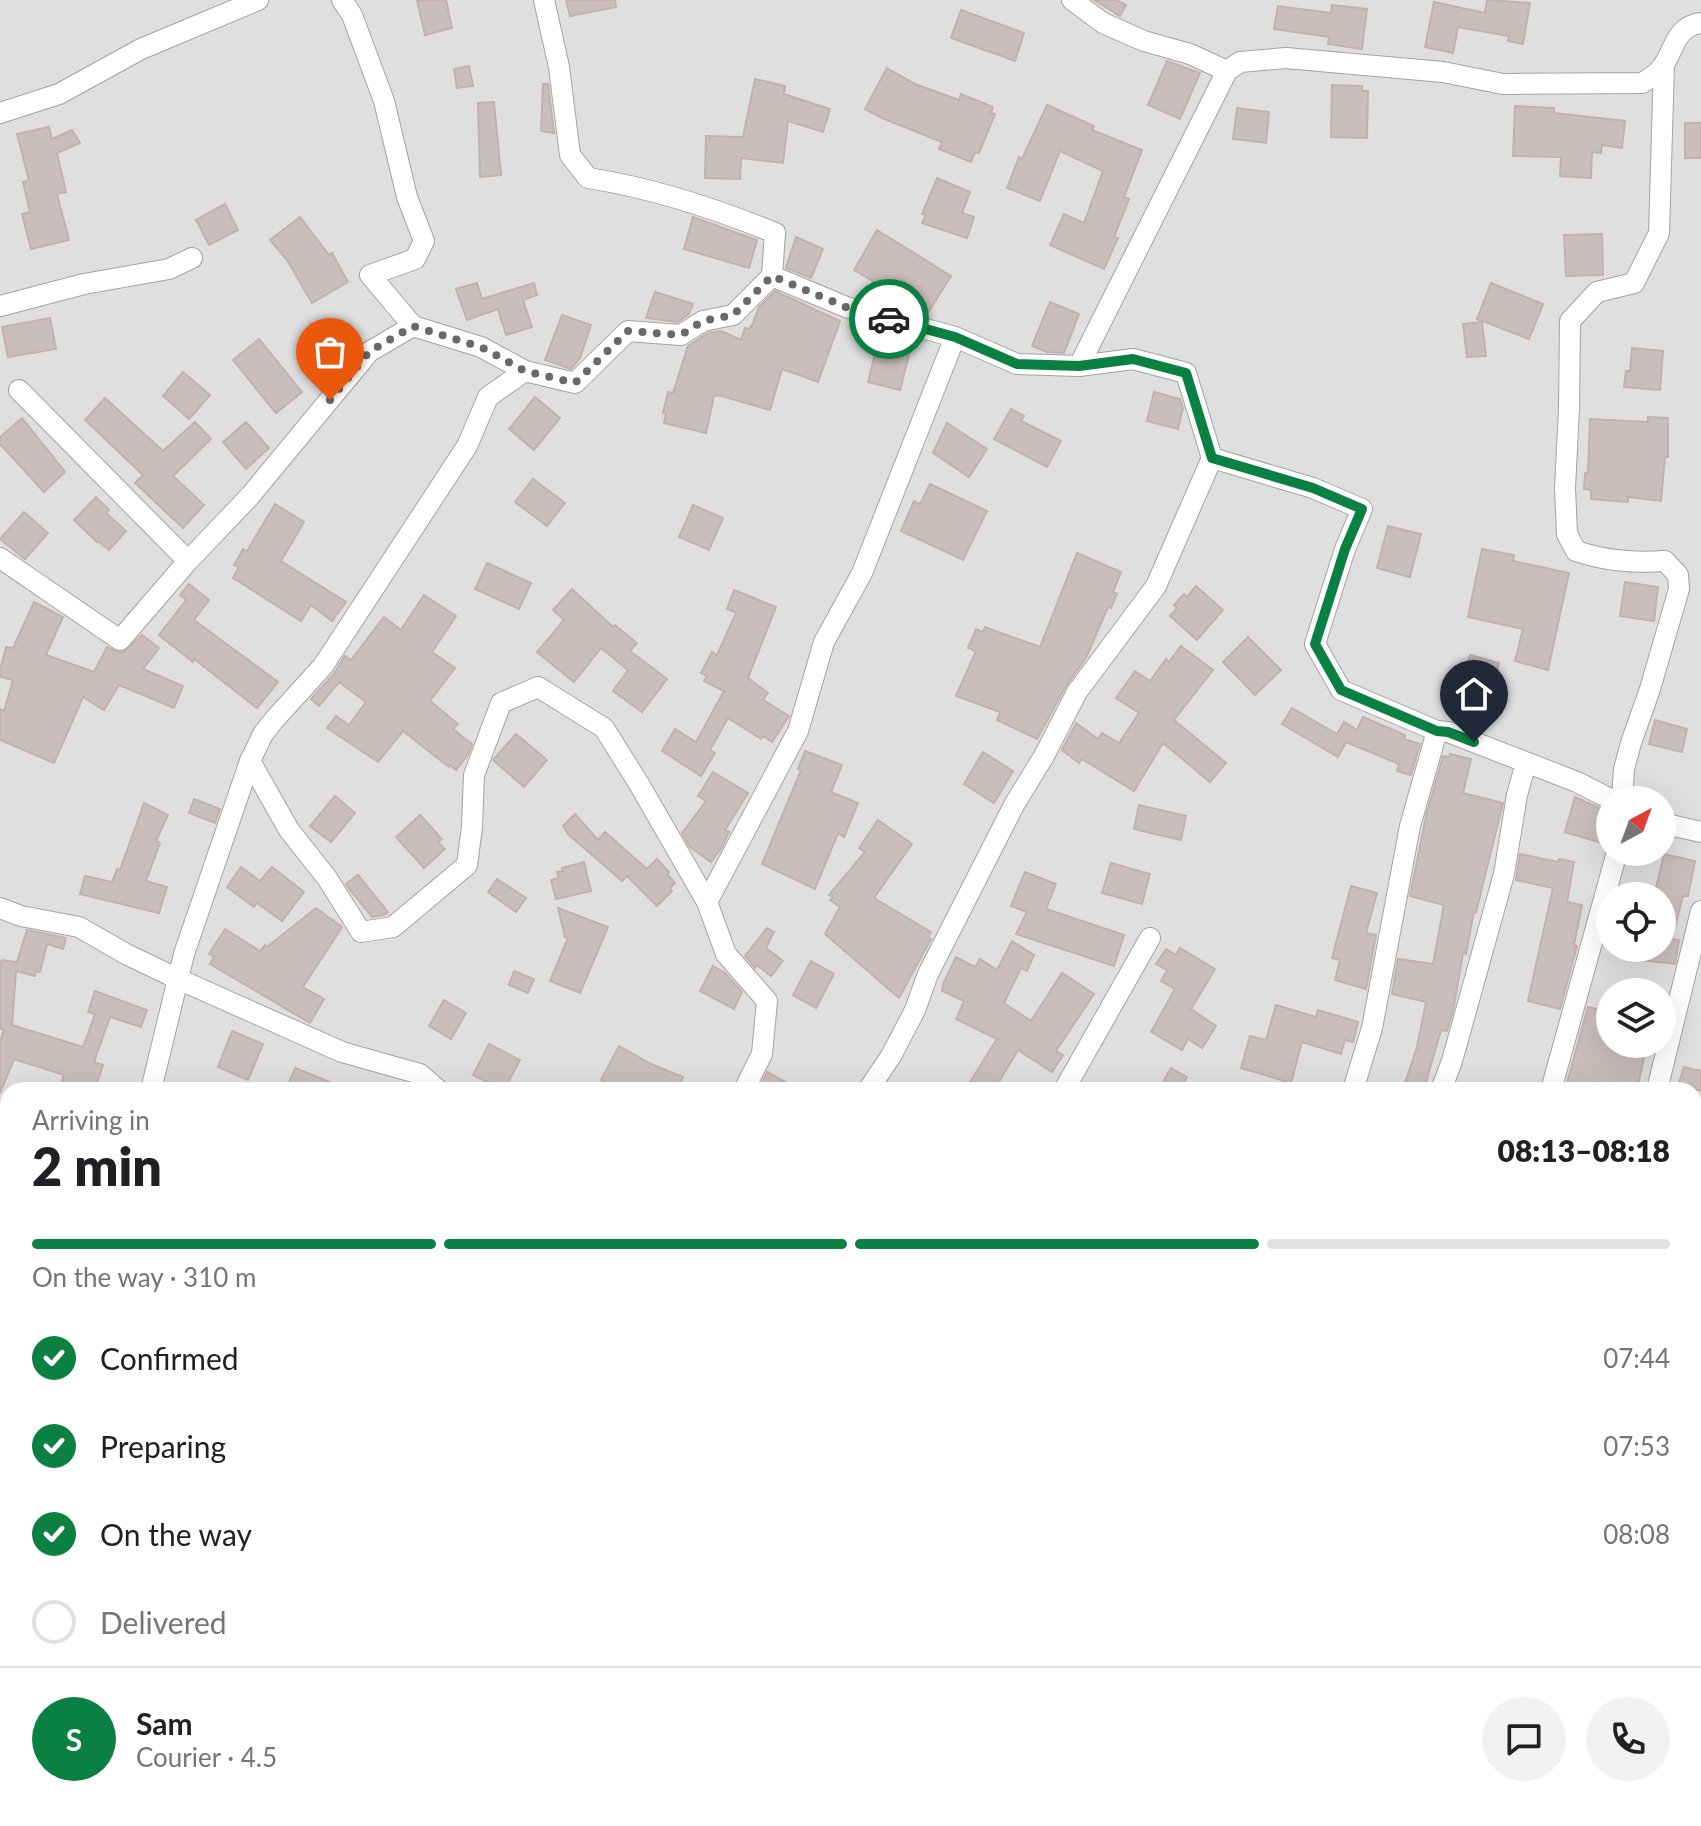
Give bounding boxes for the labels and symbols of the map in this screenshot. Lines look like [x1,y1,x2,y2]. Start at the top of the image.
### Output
courier [849,279,929,359]
pin [296,318,364,400]
pin [1440,660,1508,742]
north arrow [1596,786,1676,866]

